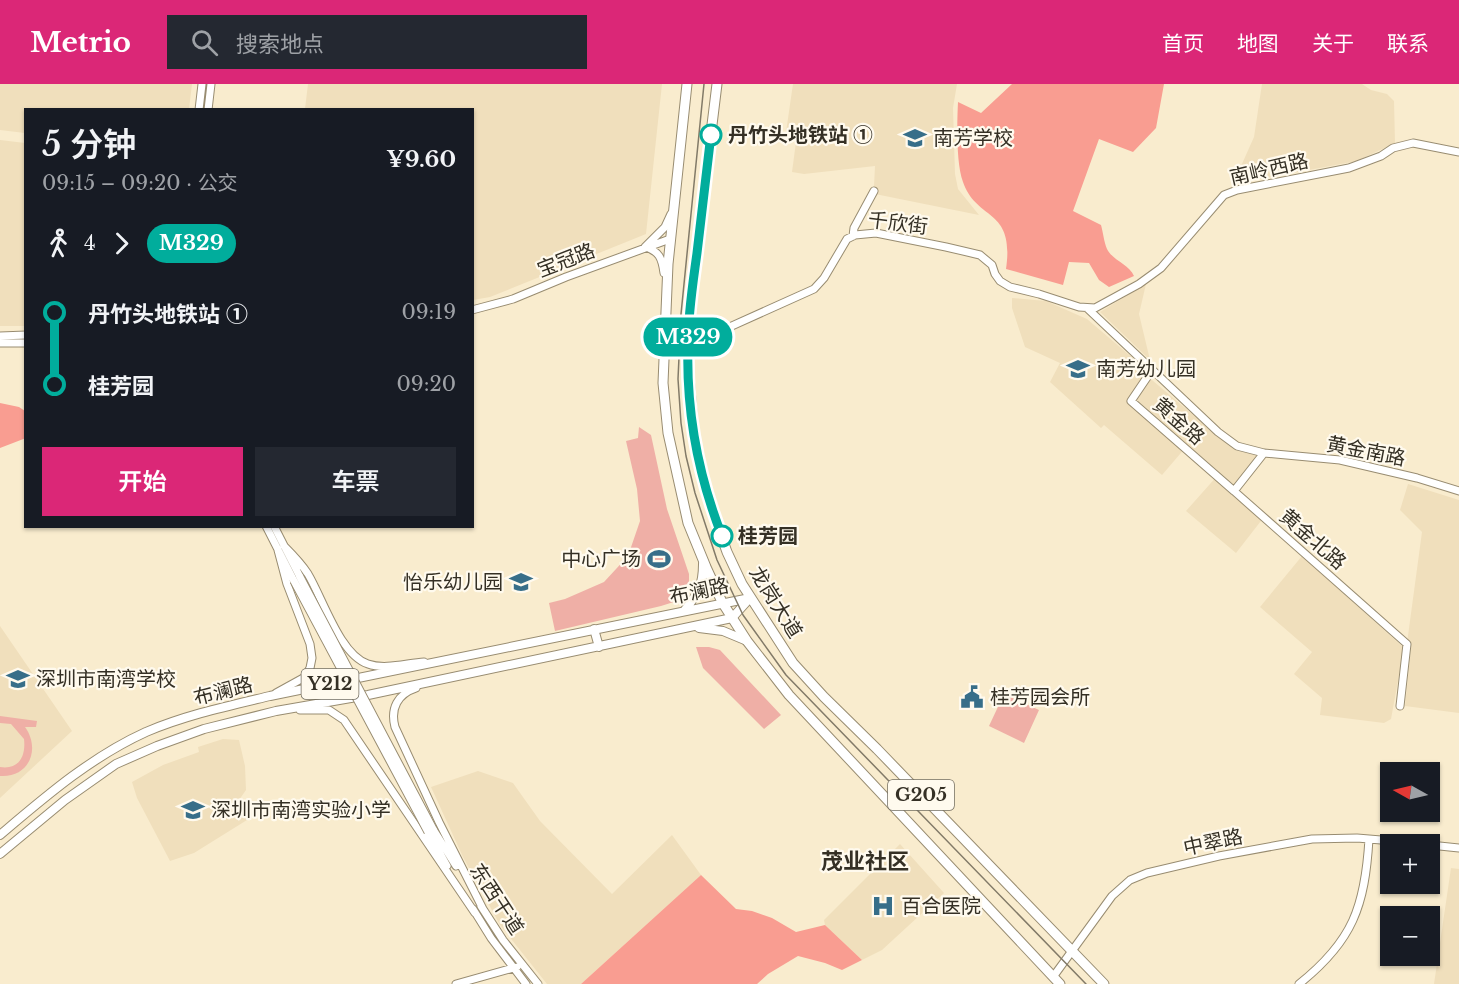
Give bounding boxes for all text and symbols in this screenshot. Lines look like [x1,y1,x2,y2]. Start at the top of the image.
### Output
search box [167,15,587,69]
text: Metrio [30,25,131,60]
icon: search [188,26,221,59]
text: 搜索地点 [236,31,324,58]
text: 首页 [1162,31,1204,57]
text: 地图 [1237,31,1279,57]
text: 关于 [1312,31,1354,57]
text: 联系 [1387,31,1429,57]
place label: 丹竹头地铁站 ① [728,123,873,147]
text: 5 分钟 [42,124,136,165]
marker: 丹竹头地铁站 ① [700,124,722,146]
school or university icon: 南芳学校 [902,125,928,151]
place label: 南芳学校 [933,126,1013,150]
text: ¥9.60 [386,146,456,173]
street label: 南岭西路 [1227,148,1311,190]
text: 09:15 – 09:20 · 公交 [42,171,238,195]
street label: 千欣街 [867,207,929,239]
icon: walk [42,227,75,260]
icon: forward [105,227,138,260]
text: M329 [159,230,224,256]
text: 4 [84,231,96,255]
street label: 宝冠路 [534,238,598,282]
text: 09:19 [401,300,456,324]
text: 丹竹头地铁站 ① [88,301,248,328]
line badge: M329 [646,318,730,356]
text: M329 [655,324,721,350]
school or university icon: 南芳幼儿园 [1065,356,1091,382]
place label: 南芳幼儿园 [1096,357,1196,381]
text: 09:20 [397,372,456,396]
text: 桂芳园 [88,373,154,400]
street label: 黄金路 [1148,392,1210,450]
street label: 黄金南路 [1324,432,1408,470]
button: 开始 [42,447,243,516]
button: 车票 [255,447,456,516]
street label: 黄金北路 [1275,504,1351,574]
place label: 桂芳园 [738,524,798,548]
marker: 桂芳园 [711,525,733,547]
sports icon: 中心广场 [646,546,672,572]
place label: 中心广场 [561,547,641,571]
street label: 龙岗大道 [745,562,807,642]
school or university icon: 怡乐幼儿园 [508,569,534,595]
place label: 怡乐幼儿园 [403,570,503,594]
street label: 布澜路 [667,573,731,609]
school or university icon: 深圳市南湾学校 [5,666,31,692]
place label: 深圳市南湾学校 [36,667,176,691]
road number: Y212 [302,669,358,699]
street label: 布澜路 [191,672,255,710]
public building icon: 桂芳园会所 [959,684,985,710]
place label: 桂芳园会所 [990,685,1090,709]
north arrow [1380,762,1440,822]
map controls [1380,762,1440,966]
road number: G205 [888,780,954,810]
school or university icon: 深圳市南湾实验小学 [180,797,206,823]
place label: 深圳市南湾实验小学 [211,798,391,822]
street label: 中翠路 [1181,824,1245,860]
button: + [1380,834,1440,894]
district label: 茂业社区 [821,848,909,875]
street label: 东西干道 [465,859,529,939]
hospital icon: 百合医院 [870,893,896,919]
place label: 百合医院 [901,894,981,918]
button: − [1380,906,1440,966]

